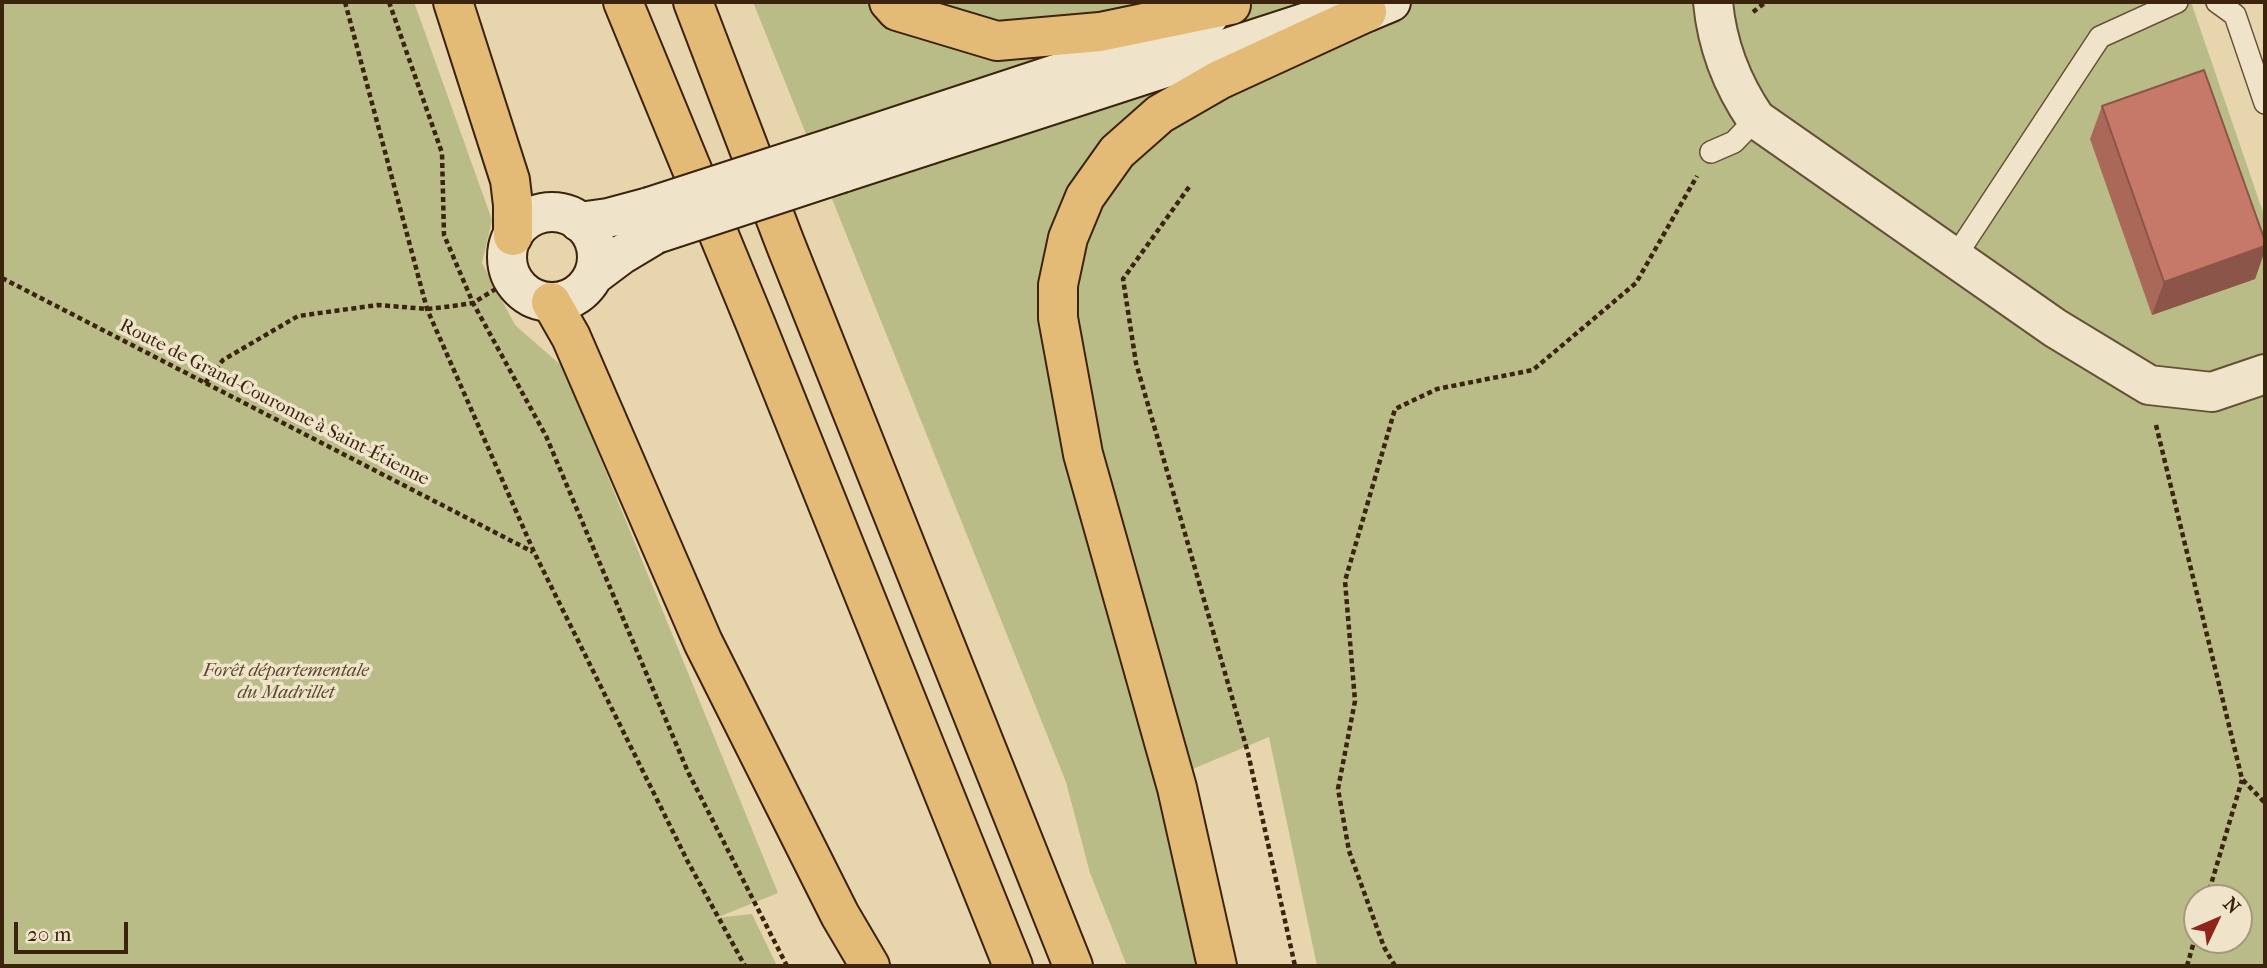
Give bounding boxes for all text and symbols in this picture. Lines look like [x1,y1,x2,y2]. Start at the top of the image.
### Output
street label: Route de Grand-Couronne à Saint-Étienne [115,315,433,491]
park label: Forêt départementale du Madrillet [203,660,369,704]
north arrow [2183,884,2253,954]
text: N [2219,893,2245,919]
scale bar [18,908,131,952]
text: 20 m [27,922,71,946]

